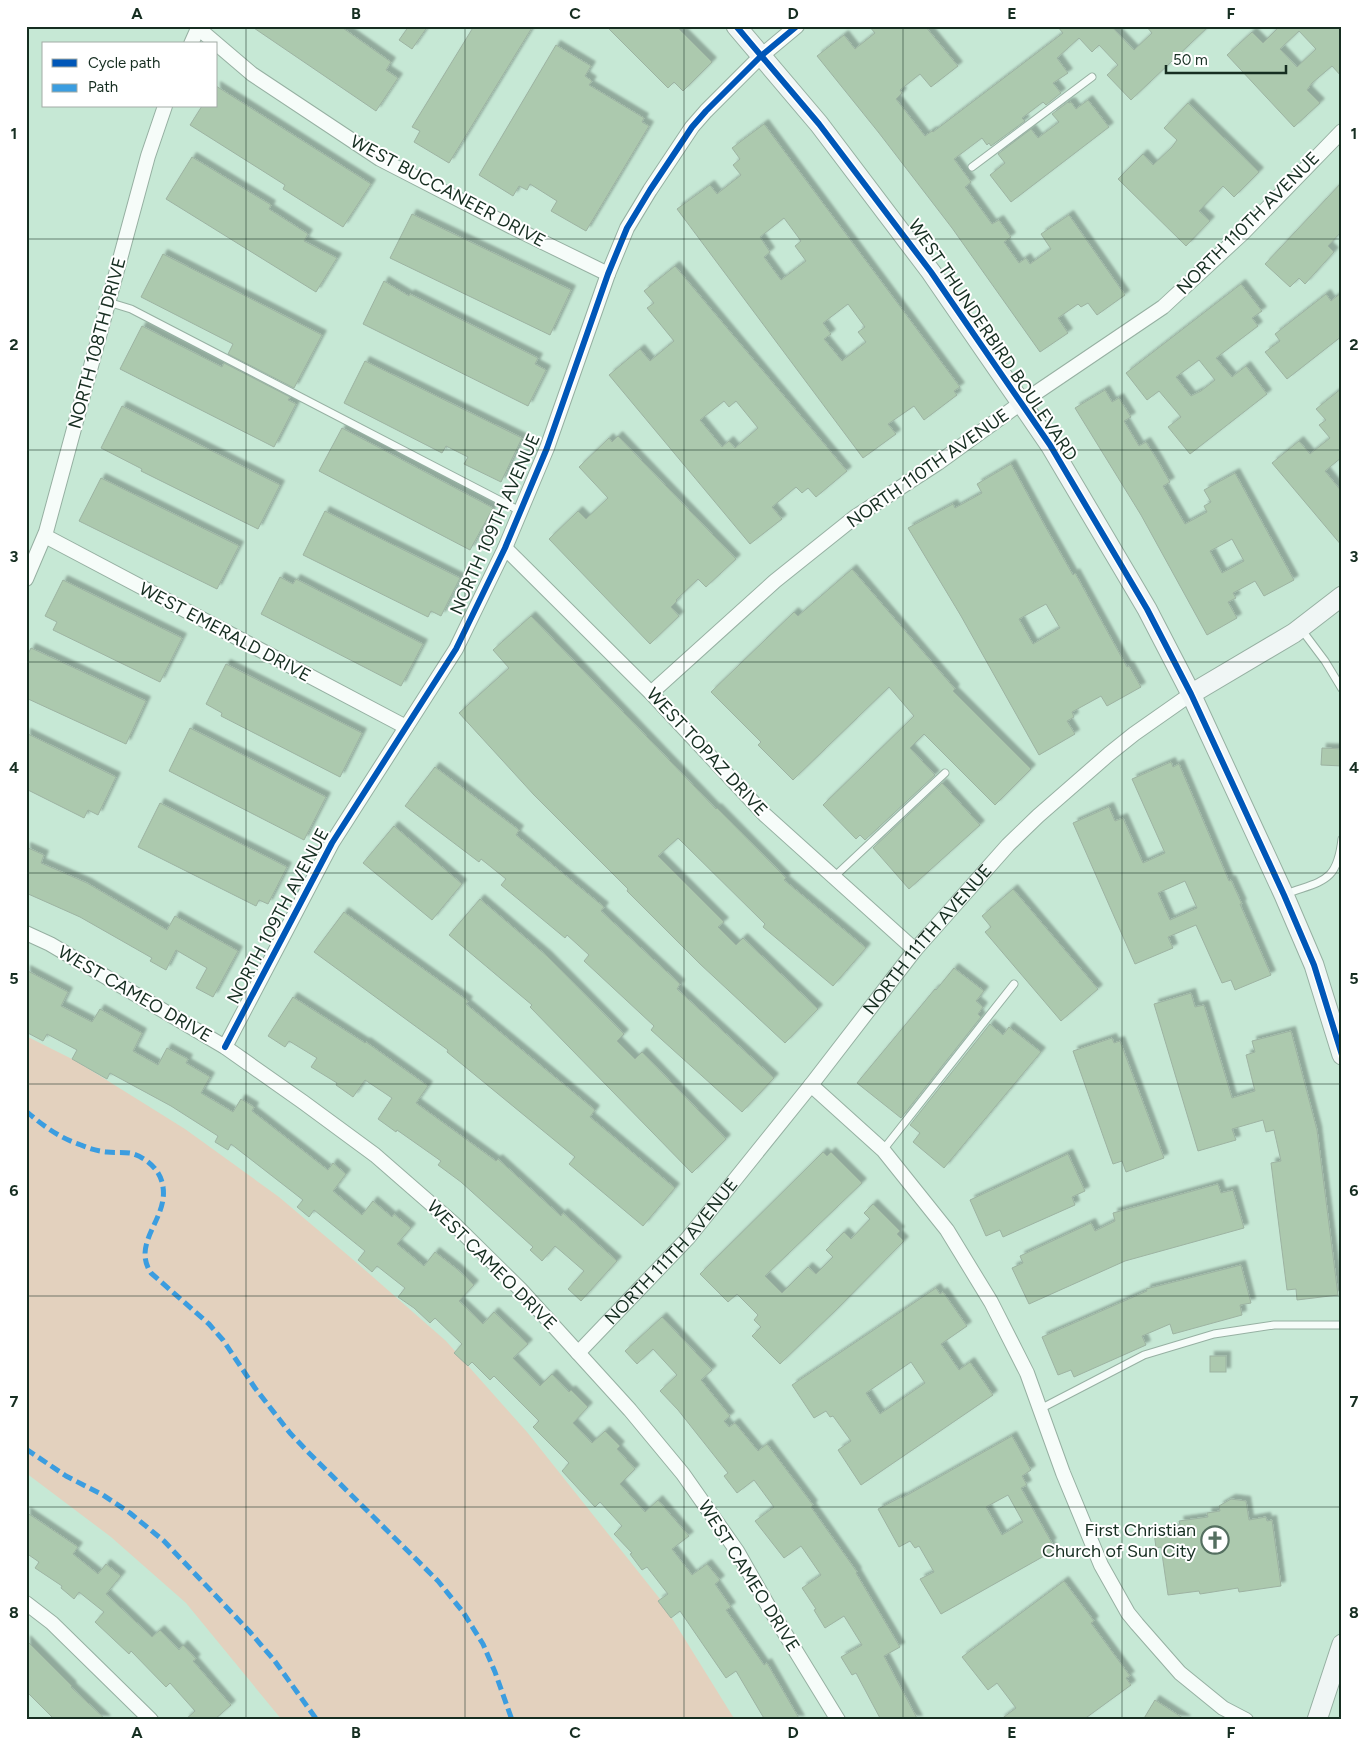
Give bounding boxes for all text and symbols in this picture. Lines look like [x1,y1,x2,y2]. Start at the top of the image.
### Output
text: A [131,4,143,23]
text: B [351,4,361,23]
text: C [569,4,581,23]
text: D [787,4,799,23]
text: E [1007,4,1017,23]
text: F [1227,4,1236,23]
legend [42,42,218,108]
scale bar [1166,42,1286,74]
text: 50 m [1173,51,1208,69]
text: Cycle path [88,54,160,72]
text: Path [88,78,118,96]
text: 1 [11,124,17,143]
text: 1 [1351,124,1357,143]
street label: WEST BUCCANEER DRIVE [347,130,549,252]
street label: NORTH 110TH AVENUE [1172,147,1324,299]
street label: WEST THUNDERBIRD BOULEVARD [904,215,1082,465]
street label: NORTH 108TH DRIVE [64,255,130,431]
text: 2 [9,335,19,354]
text: 2 [1349,335,1359,354]
street label: NORTH 110TH AVENUE [843,404,1013,532]
street label: NORTH 109TH AVENUE [445,430,545,618]
text: 3 [10,547,19,566]
text: 3 [1350,547,1359,566]
street label: WEST EMERALD DRIVE [135,577,315,687]
street label: WEST TOPAZ DRIVE [642,683,772,821]
text: 4 [9,758,19,777]
text: 4 [1349,758,1359,777]
street label: NORTH 109TH AVENUE [222,824,334,1008]
street label: NORTH 111TH AVENUE [858,860,997,1019]
street label: WEST CAMEO DRIVE [54,941,216,1047]
text: 5 [9,969,19,988]
text: 5 [1349,969,1359,988]
street label: NORTH 111TH AVENUE [600,1174,743,1329]
text: 6 [9,1181,19,1200]
text: 6 [1349,1181,1359,1200]
street label: WEST CAMEO DRIVE [423,1196,561,1334]
text: 7 [10,1392,19,1411]
text: 7 [1350,1392,1359,1411]
street label: WEST CAMEO DRIVE [693,1496,805,1656]
place label: First Christian Church of Sun City [1042,1519,1197,1562]
church icon: First Christian Church of Sun City [1200,1525,1230,1555]
text: 8 [9,1603,19,1622]
text: 8 [1349,1603,1359,1622]
text: A [131,1723,143,1742]
text: B [351,1723,361,1742]
text: C [569,1723,581,1742]
text: D [787,1723,799,1742]
text: E [1007,1723,1017,1742]
text: F [1227,1723,1236,1742]

